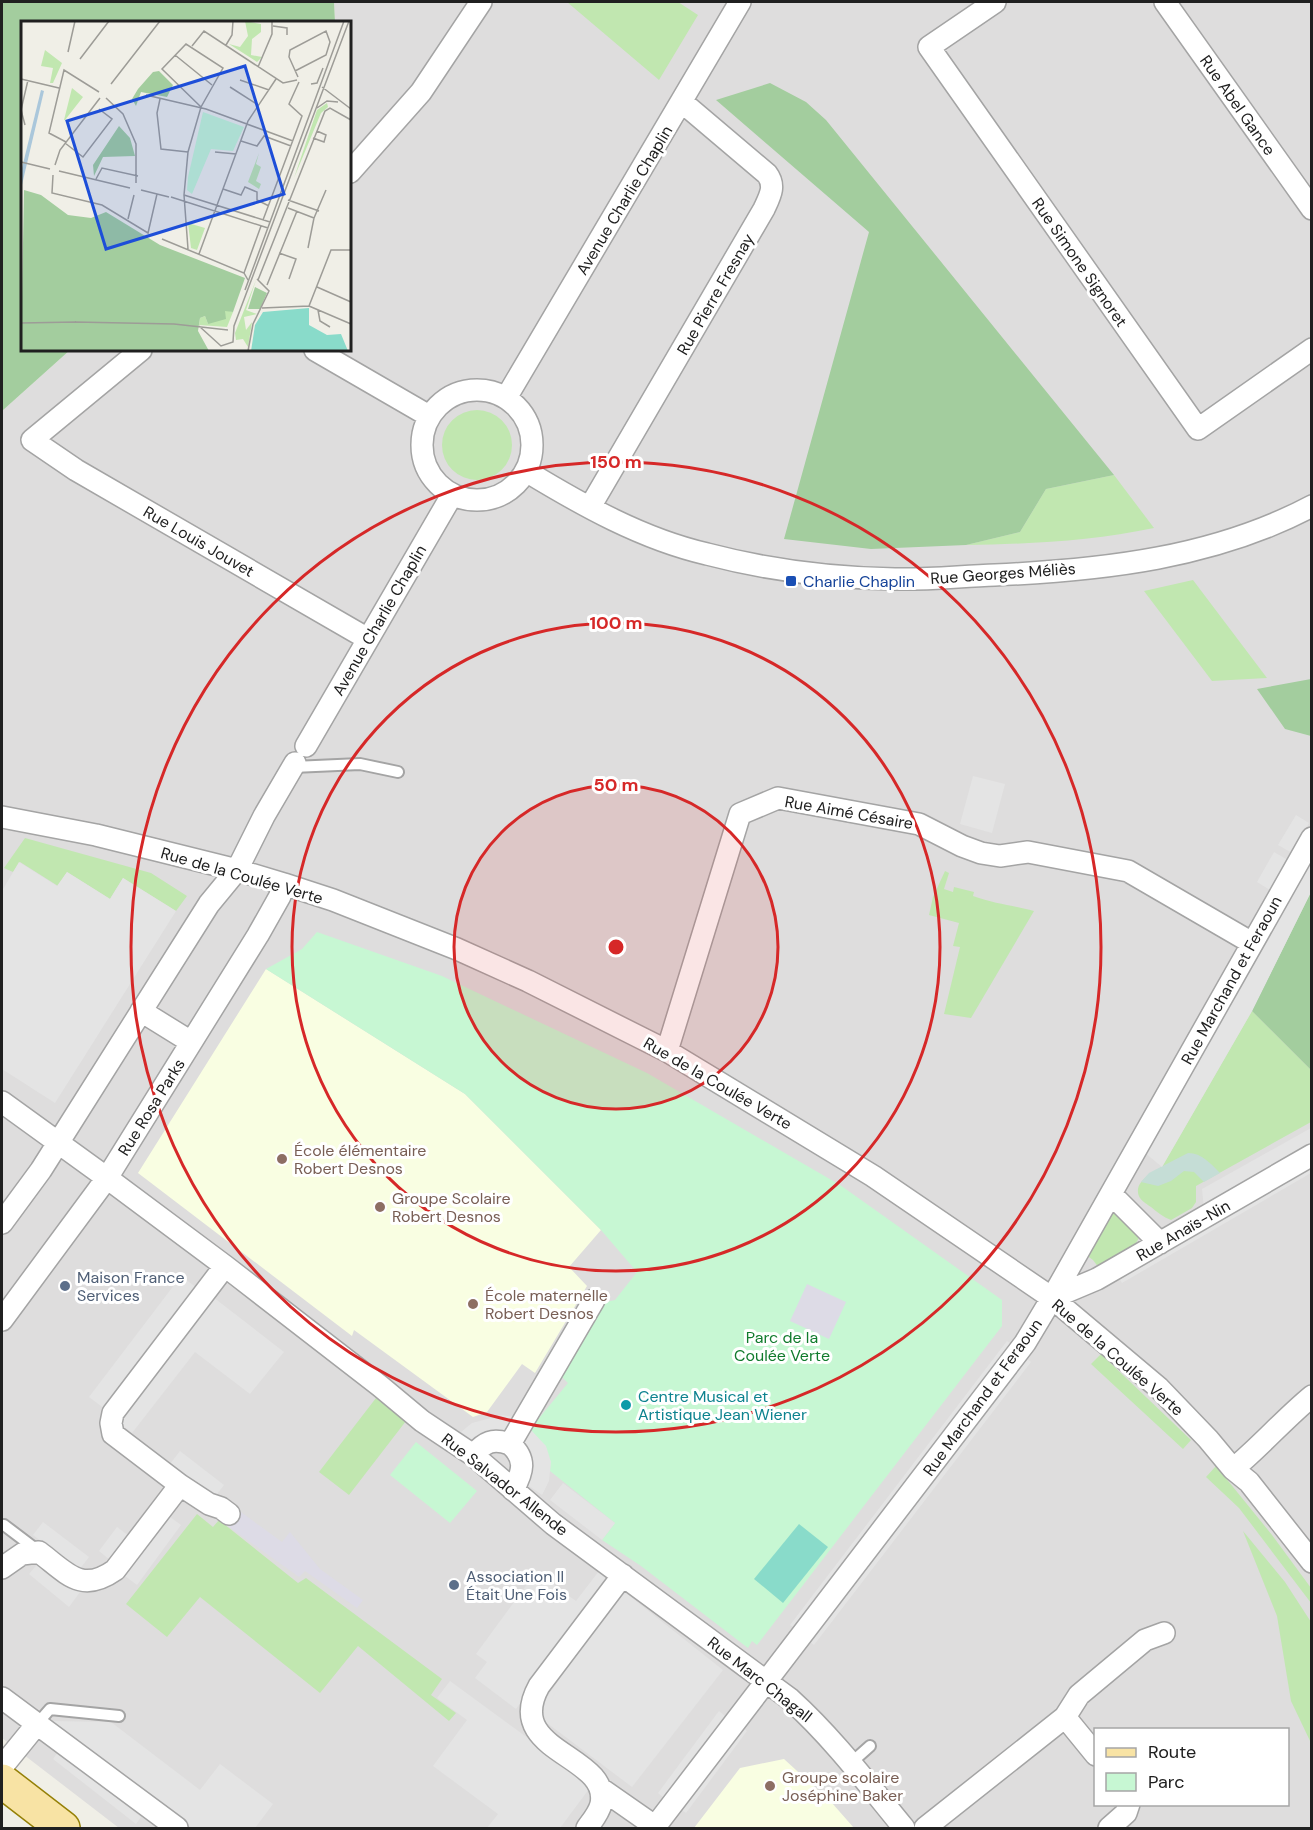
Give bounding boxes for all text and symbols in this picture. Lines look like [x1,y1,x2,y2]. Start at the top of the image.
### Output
inset map [21,21,351,351]
street label: Rue Abel Gance [1195,51,1280,160]
street label: Avenue Charlie Chaplin [571,122,677,279]
street label: Rue Simone Signoret [1027,194,1132,331]
street label: Rue Pierre Fresnay [672,230,759,359]
text: 150 m [590,450,642,474]
street label: Rue Louis Jouvet [140,501,258,582]
street label: Avenue Charlie Chaplin [328,541,431,699]
street label: Rue Georges Méliès [930,558,1076,589]
place label: Charlie Chaplin [803,571,915,592]
marker: Charlie Chaplin [784,574,798,588]
text: 100 m [589,611,643,635]
text: 50 m [593,773,639,797]
street label: Rue Aimé Césaire [783,791,915,834]
street label: Rue de la Coulée Verte [158,842,325,909]
street label: Rue Marchand et Feraoun [1176,892,1287,1068]
centre of rings [606,937,626,957]
street label: Rue de la Coulée Verte [640,1032,796,1134]
street label: Rue Rosa Parks [113,1055,190,1160]
place label: École élémentaire Robert Desnos [294,1140,426,1179]
marker: École élémentaire Robert Desnos [275,1152,289,1166]
place label: Groupe Scolaire Robert Desnos [392,1188,511,1227]
street label: Rue Anaïs-Nin [1133,1195,1234,1266]
marker: Groupe Scolaire Robert Desnos [373,1200,387,1214]
place label: Maison France Services [77,1267,185,1306]
marker: Maison France Services [58,1279,72,1293]
place label: École maternelle Robert Desnos [485,1285,608,1324]
street label: Rue de la Coulée Verte [1047,1294,1188,1420]
marker: École maternelle Robert Desnos [466,1297,480,1311]
street label: Rue Marchand et Feraoun [918,1314,1047,1480]
park label: Parc de la Coulée Verte [734,1327,830,1366]
place label: Centre Musical et Artistique Jean Wiener [638,1386,807,1425]
marker: Centre Musical et Artistique Jean Wiener [619,1398,633,1412]
street label: Rue Salvador Allende [437,1428,572,1540]
place label: Association Il Était Une Fois [466,1566,567,1605]
marker: Association Il Était Une Fois [447,1578,461,1592]
street label: Rue Marc Chagall [703,1632,816,1727]
legend [1094,1728,1289,1806]
text: Route [1148,1740,1196,1764]
place label: Groupe scolaire Joséphine Baker [782,1767,903,1806]
text: Parc [1148,1770,1184,1794]
marker: Groupe scolaire Joséphine Baker [763,1779,777,1793]

